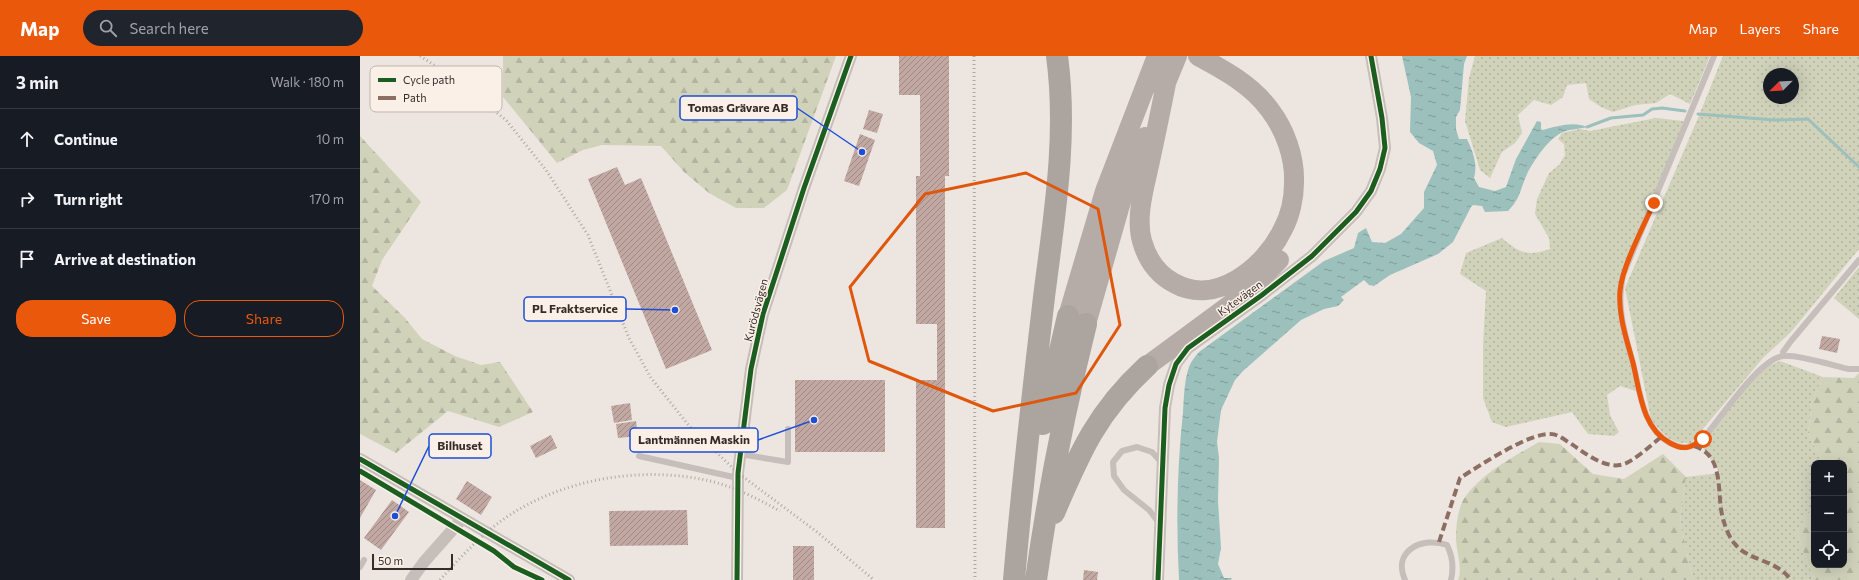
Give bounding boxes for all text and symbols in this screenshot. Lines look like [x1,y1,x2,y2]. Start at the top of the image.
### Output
search box [83,10,363,46]
text: Map [20,17,59,40]
icon: search [97,17,119,39]
text: Search here [129,19,209,37]
text: Map [1689,20,1717,37]
text: Layers [1739,20,1781,37]
text: Share [1803,20,1839,37]
legend [370,66,502,112]
north arrow [1763,68,1799,104]
text: 3 min [16,72,59,93]
text: Cycle path [403,73,455,86]
text: Walk · 180 m [270,74,344,90]
text: Path [403,91,426,104]
callout: Tomas Grävare AB [680,96,797,120]
text: Tomas Grävare AB [687,100,789,114]
icon: ahead [16,128,38,150]
text: Continue [54,130,118,148]
text: 10 m [316,131,344,147]
icon: right [16,188,38,210]
text: Turn right [54,190,123,208]
text: 170 m [309,191,344,207]
route end [1645,194,1663,212]
icon: arrive [16,248,38,270]
text: Arrive at destination [54,250,196,268]
street label: Kurödsvägen [741,277,770,343]
street label: Kytevägen [1215,277,1265,318]
callout: PL Fraktservice [524,297,626,321]
button: Save [16,300,176,337]
button: Share [184,300,344,337]
text: PL Fraktservice [532,301,618,315]
callout: Lantmännen Maskin [630,428,758,452]
route start [1694,430,1712,448]
text: Lantmännen Maskin [638,432,750,446]
callout: Bilhuset [429,434,491,458]
text: Bilhuset [437,438,483,452]
map controls [1811,460,1847,568]
button: + [1811,460,1847,496]
button: − [1811,496,1847,532]
button: locate [1811,532,1847,568]
scale bar [372,552,453,571]
text: 50 m [378,554,403,567]

